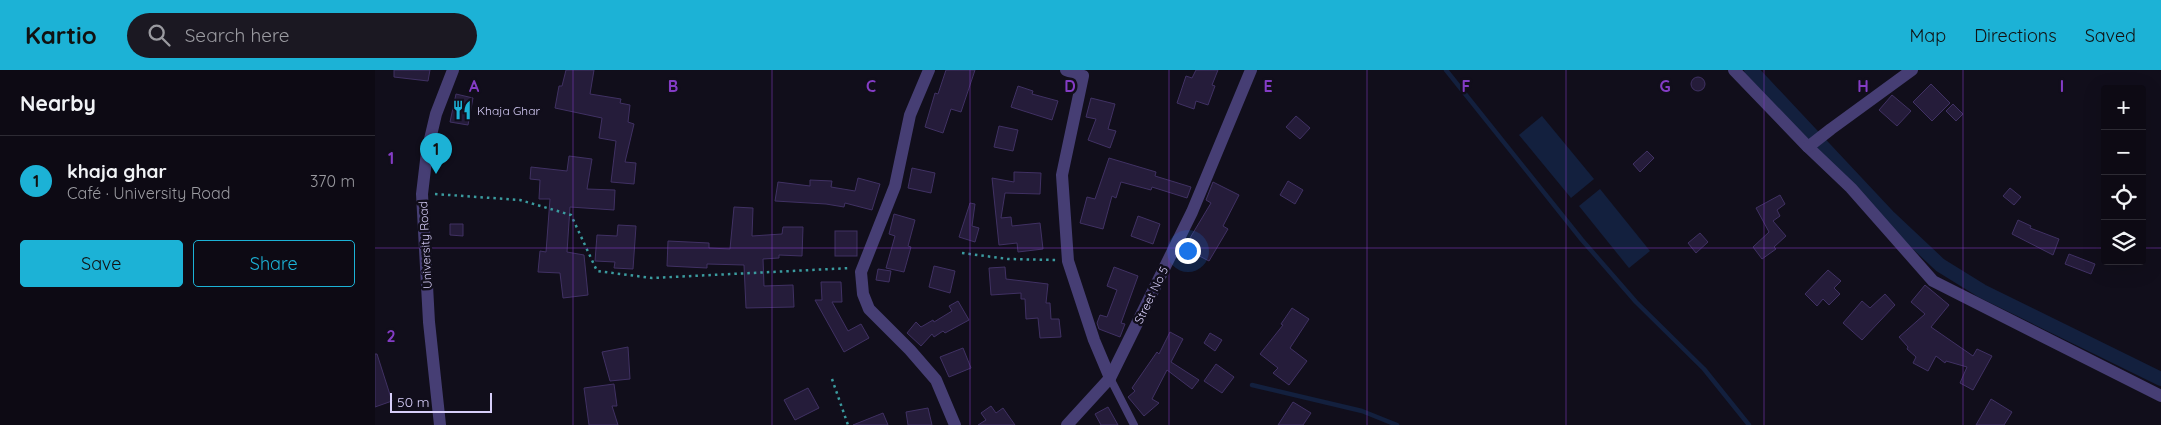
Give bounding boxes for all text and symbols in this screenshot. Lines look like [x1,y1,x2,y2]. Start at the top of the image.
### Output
search box [127,13,477,58]
text: Kartio [25,20,97,50]
icon: search [145,21,173,49]
text: Search here [185,23,290,47]
text: Map [1909,24,1946,47]
text: Directions [1974,24,2057,47]
text: Saved [2085,24,2136,47]
text: A [469,76,480,96]
text: B [668,76,678,96]
text: C [866,76,876,96]
text: D [1064,76,1076,96]
text: E [1263,76,1273,96]
text: F [1462,76,1471,96]
text: G [1659,76,1671,96]
text: H [1857,76,1869,96]
text: I [2060,76,2064,96]
map controls [2101,85,2146,265]
button: + [2101,85,2146,130]
text: Nearby [20,90,96,116]
restaurant icon: Khaja Ghar [451,99,473,121]
place label: Khaja Ghar [477,103,540,118]
button: − [2101,130,2146,175]
pin: 1 [420,133,452,174]
text: 1 [388,148,394,168]
text: khaja ghar [67,159,167,183]
text: 1 [33,171,39,191]
text: 370 m [310,171,355,191]
button: locate [2101,175,2146,220]
text: Café · University Road [67,183,230,203]
street label: University Road [415,201,435,289]
button: layers [2101,220,2146,265]
your location [1175,238,1201,264]
button: Save [20,240,183,287]
button: Share [193,240,355,287]
street label: Street No 5 [1131,264,1171,326]
text: 2 [386,326,396,346]
scale bar [390,390,493,413]
text: 50 m [397,393,430,411]

